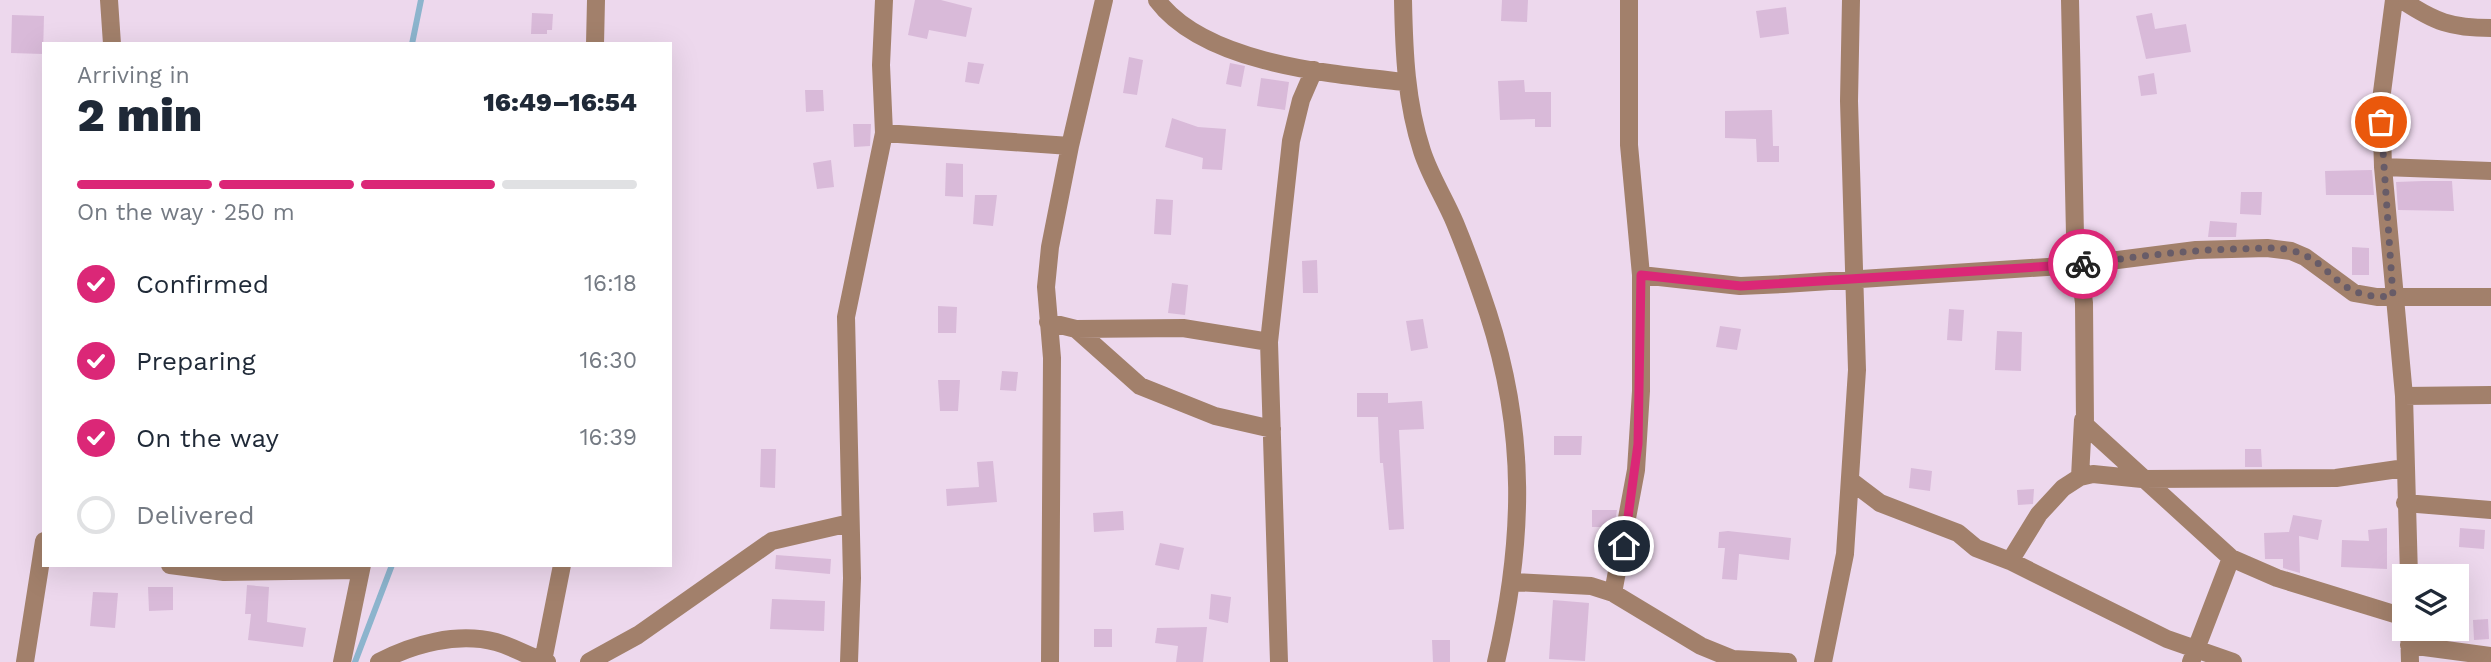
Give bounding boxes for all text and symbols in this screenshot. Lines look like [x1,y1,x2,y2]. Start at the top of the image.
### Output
text: Arriving in [77,62,190,89]
text: 16:49–16:54 [483,87,637,117]
text: 2 min [77,88,202,142]
pin [2351,92,2411,152]
icon: bag [2362,103,2400,141]
text: On the way · 250 m [77,199,295,226]
courier [2048,229,2118,299]
icon: bike [2064,245,2102,283]
icon: check [77,265,115,303]
text: Confirmed [136,269,269,299]
text: 16:18 [584,270,637,297]
icon: check [77,342,115,380]
text: Preparing [136,346,256,376]
text: 16:30 [580,347,637,374]
icon: check [77,419,115,457]
text: On the way [136,423,279,453]
text: 16:39 [580,424,637,451]
text: Delivered [136,500,255,530]
pin [1594,516,1654,576]
icon: home [1605,527,1643,565]
map controls [2392,564,2469,641]
button: layers [2392,564,2469,641]

